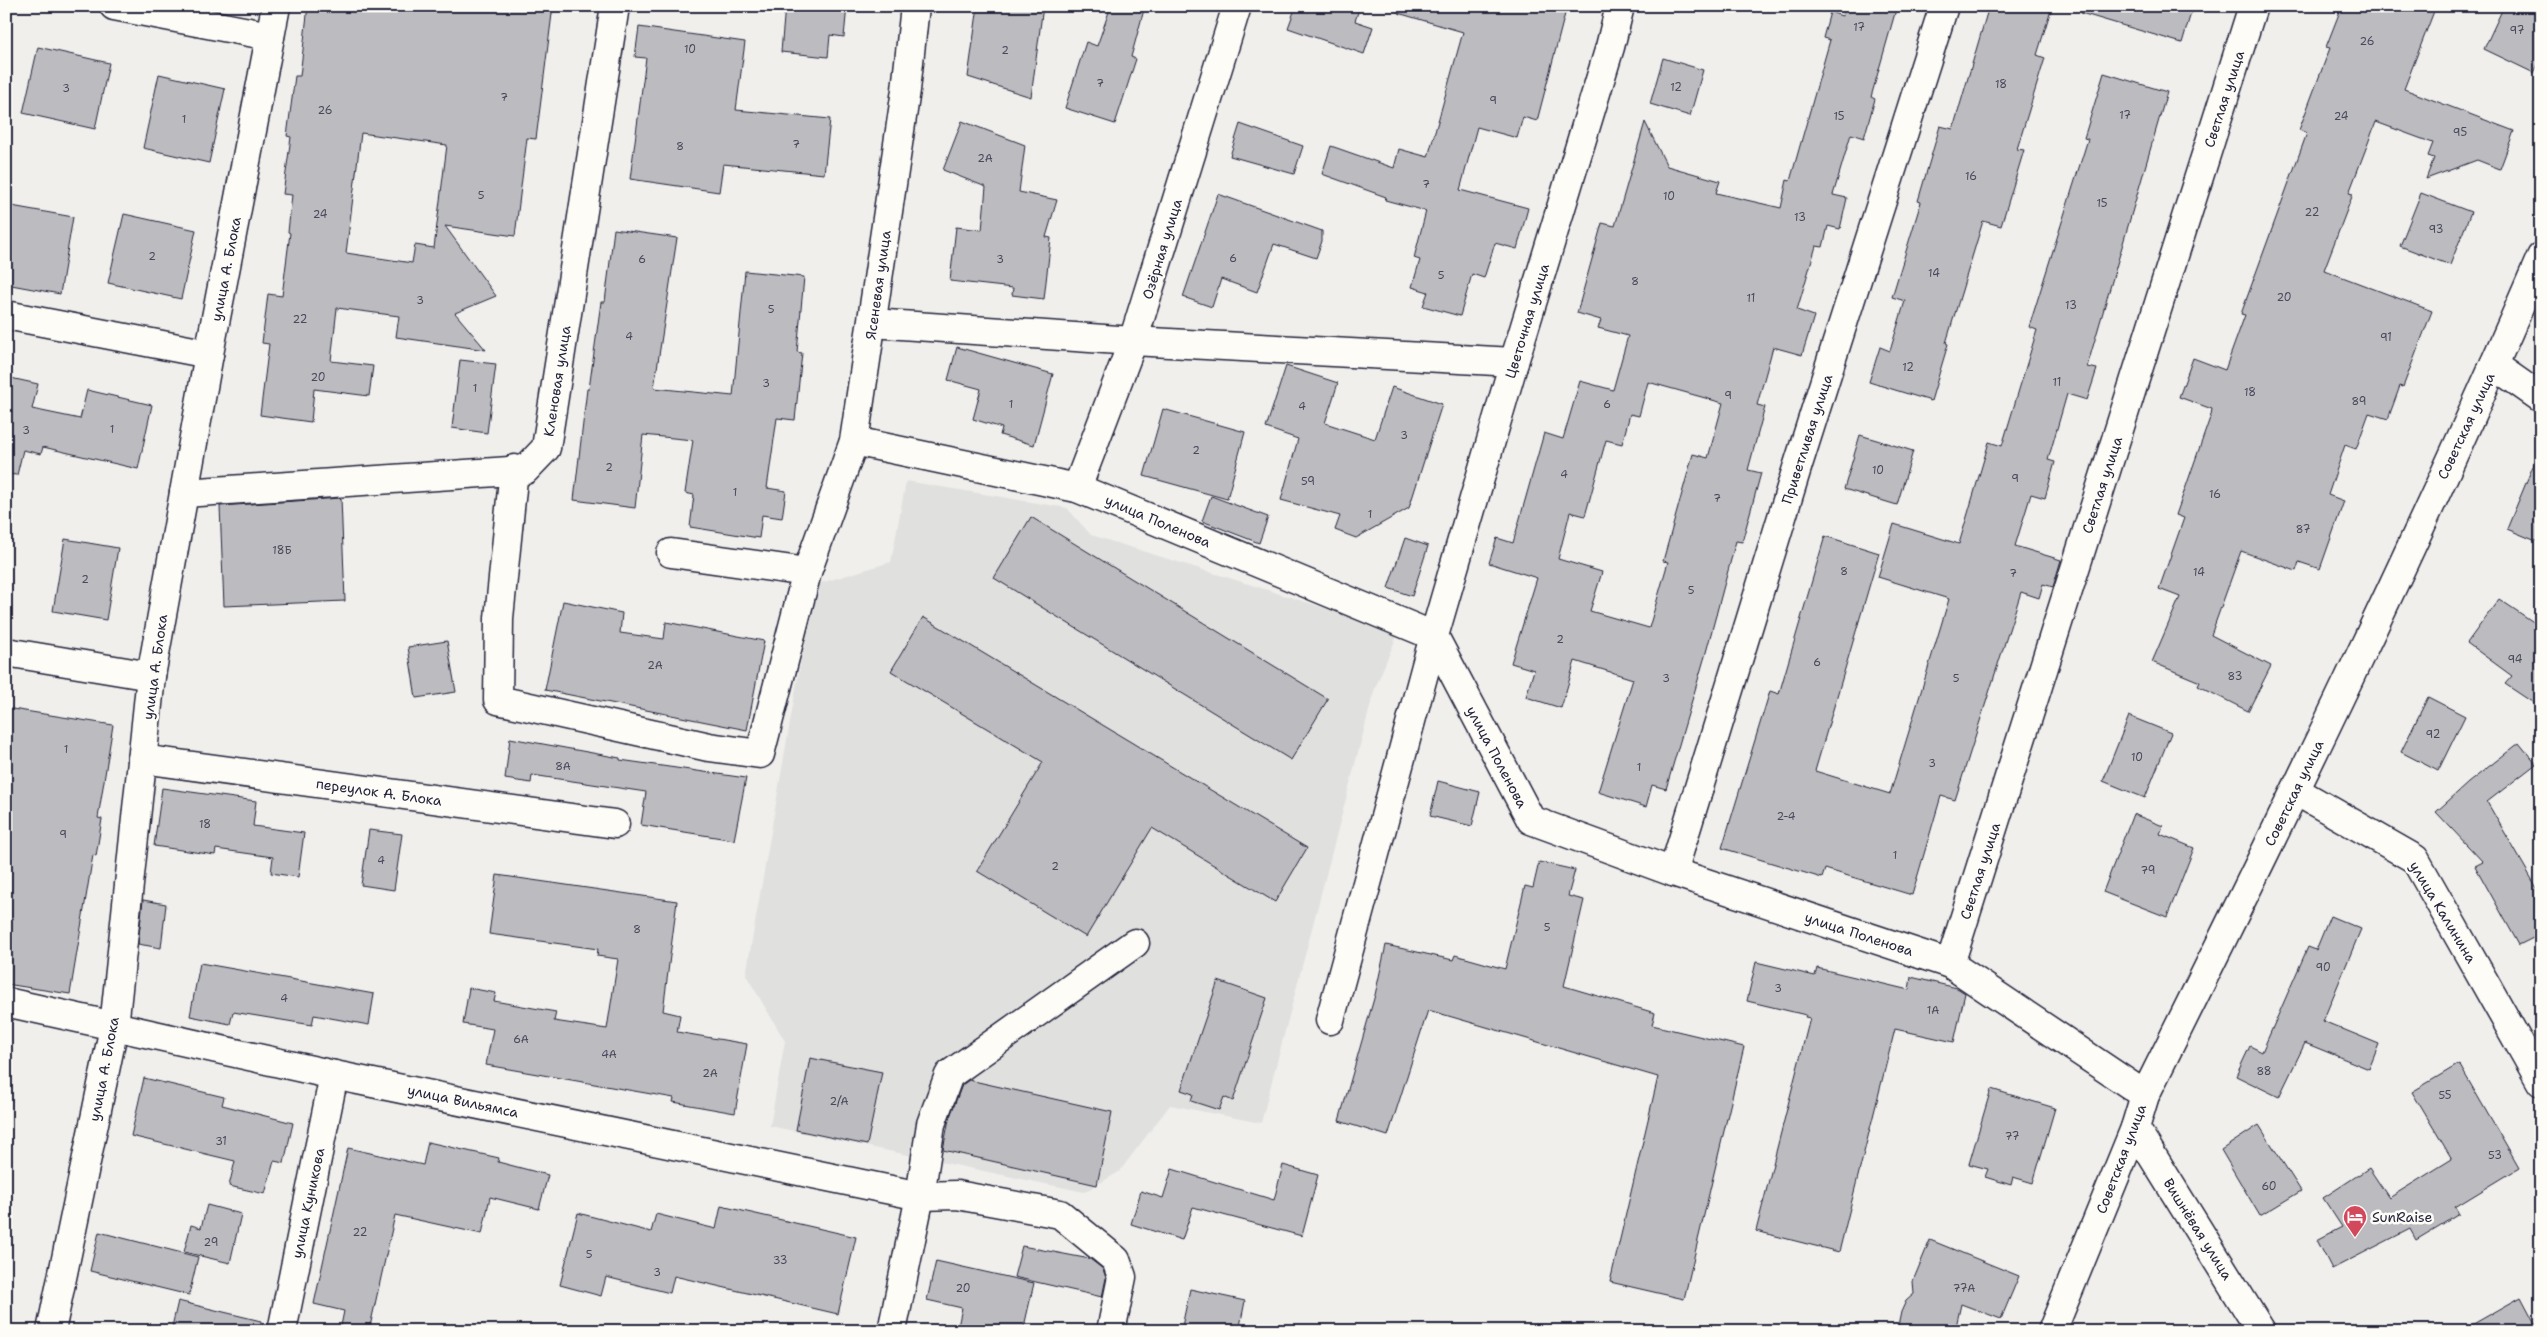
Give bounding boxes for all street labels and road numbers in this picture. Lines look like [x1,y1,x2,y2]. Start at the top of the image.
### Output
street label: Светлая улица [2200,48,2248,150]
street label: Озёрная улица [1138,196,1186,301]
street label: улица А. Блока [207,215,245,323]
street label: Ясеневая улица [861,229,895,341]
street label: Цветочная улица [1501,261,1553,381]
street label: Кленовая улица [539,324,575,438]
street label: Советская улица [2433,369,2499,482]
street label: Приветливая улица [1778,372,1837,506]
street label: Светлая улица [2078,434,2126,536]
street label: улица Поленова [1102,491,1214,551]
street label: улица А. Блока [139,613,171,721]
street label: улица Поленова [1463,703,1532,811]
street label: Советская улица [2261,737,2328,849]
street label: переулок А. Блока [315,774,443,810]
street label: Светлая улица [1956,820,2004,922]
street label: улица Калинина [2406,858,2481,966]
street label: улица Поленова [1802,908,1916,960]
street label: улица А. Блока [85,1015,123,1123]
street label: улица Вильямса [406,1080,520,1122]
street label: Советская улица [2092,1101,2150,1216]
street label: улица Куникова [288,1146,329,1260]
street label: Вишнёвая улица [2160,1175,2237,1283]

